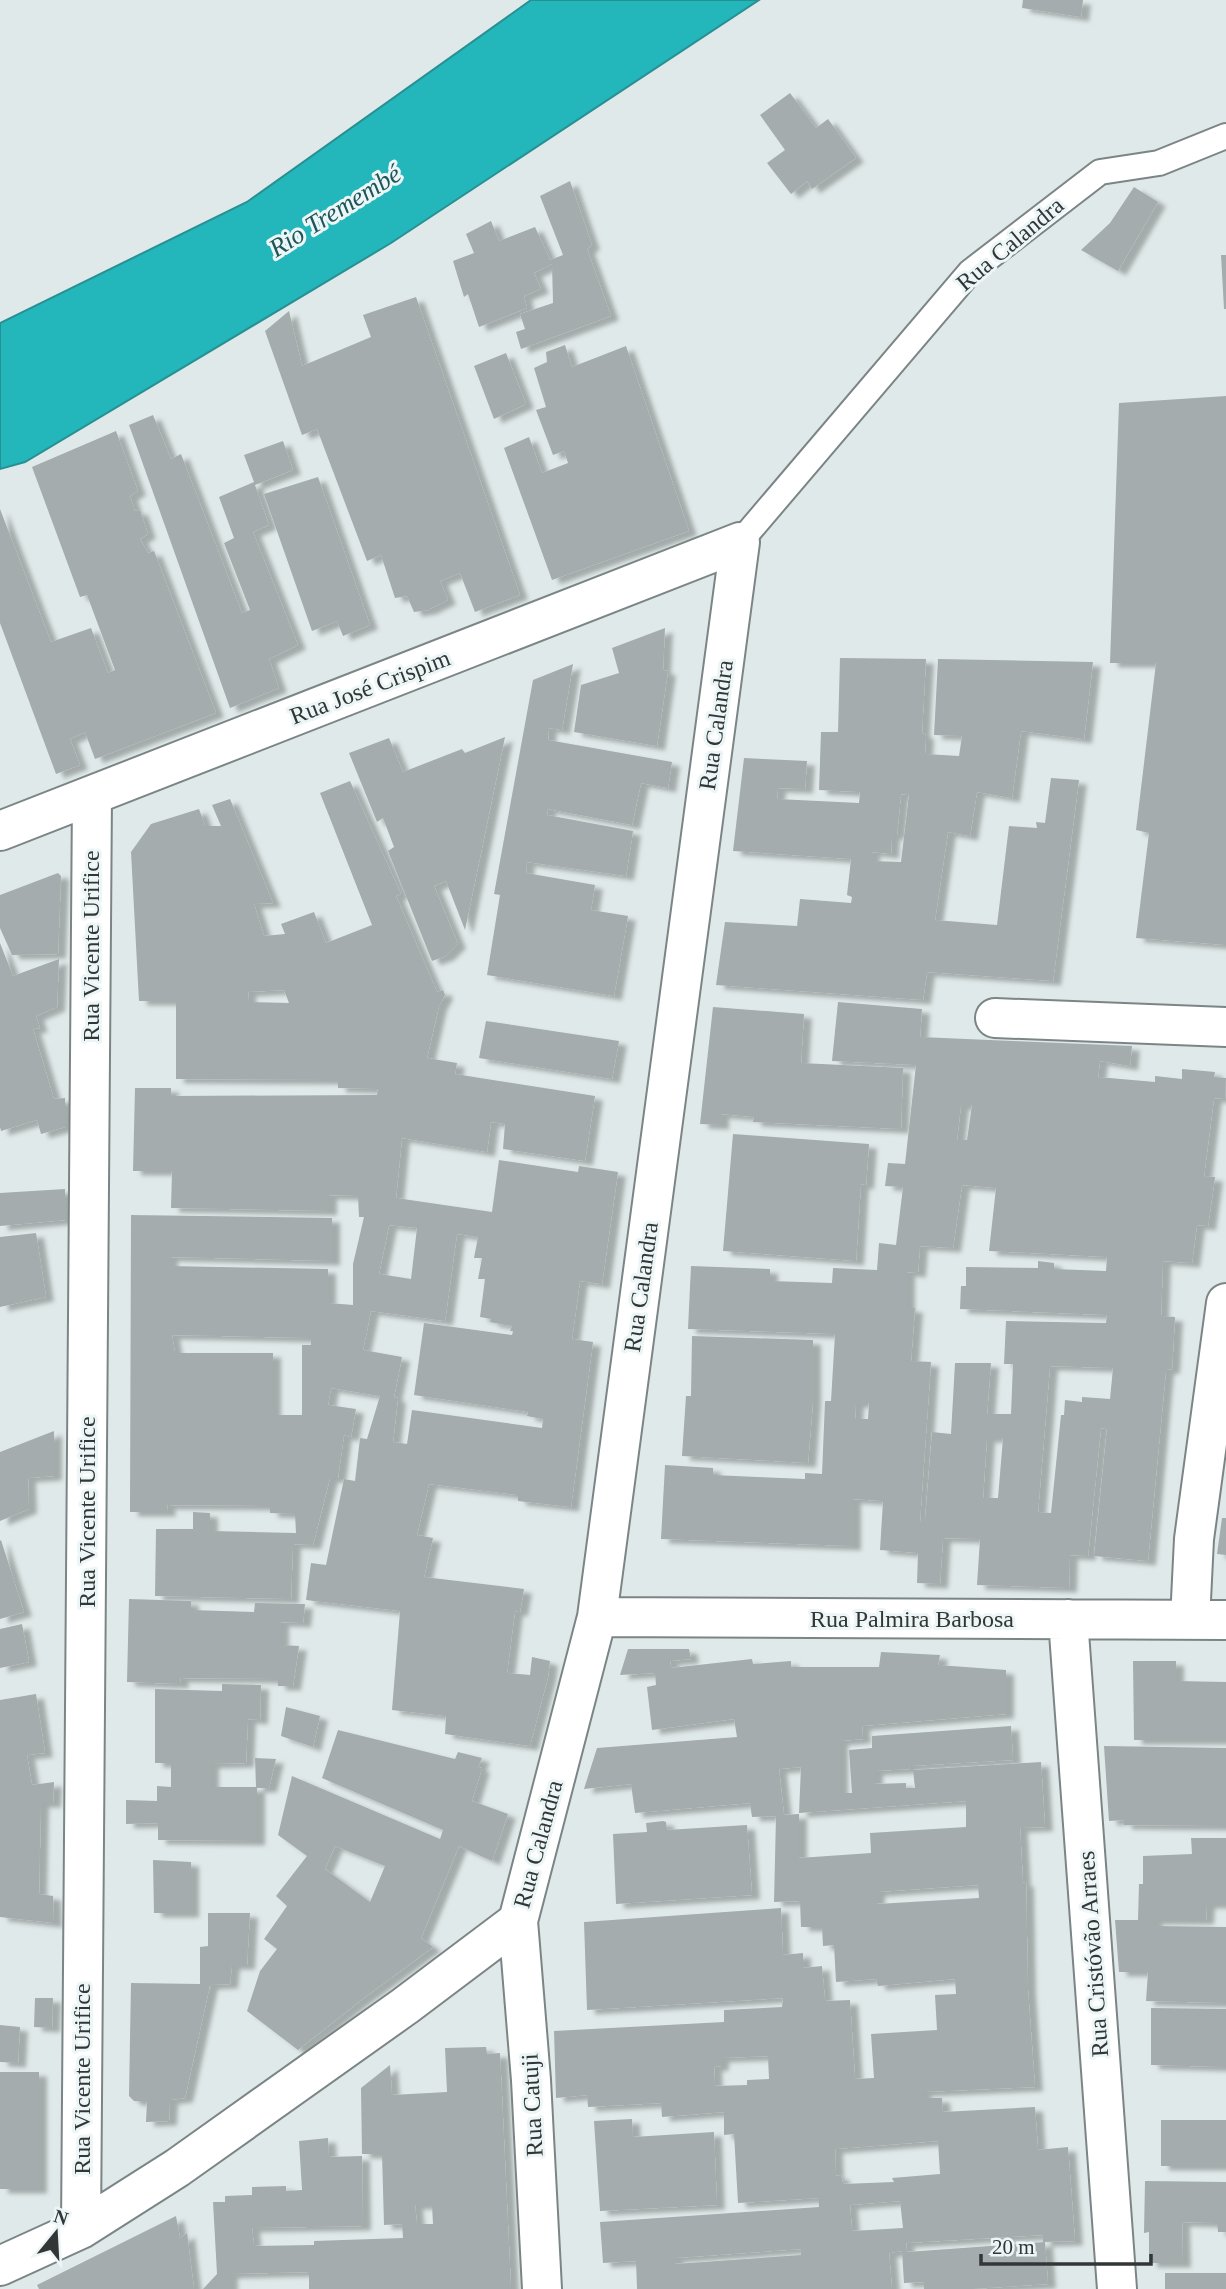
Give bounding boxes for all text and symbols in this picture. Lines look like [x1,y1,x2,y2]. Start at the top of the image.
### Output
water label: Rio Tremembé [263,158,408,264]
street label: Rua Calandra [951,192,1069,296]
street label: Rua José Crispim [286,644,454,729]
street label: Rua Calandra [694,658,738,792]
street label: Rua Vicente Urifice [78,850,104,1042]
street label: Rua Calandra [619,1220,663,1354]
street label: Rua Vicente Urifice [74,1416,100,1608]
street label: Rua Palmira Barbosa [810,1606,1014,1632]
street label: Rua Calandra [508,1777,568,1911]
street label: Rua Cristóvão Arraes [1073,1850,1113,2058]
street label: Rua Vicente Urifice [69,1983,95,2175]
street label: Rua Catuji [516,2052,548,2157]
north arrow [21,2198,91,2268]
text: N [51,2205,71,2229]
scale bar [981,2222,1151,2266]
text: 20 m [992,2235,1035,2259]

